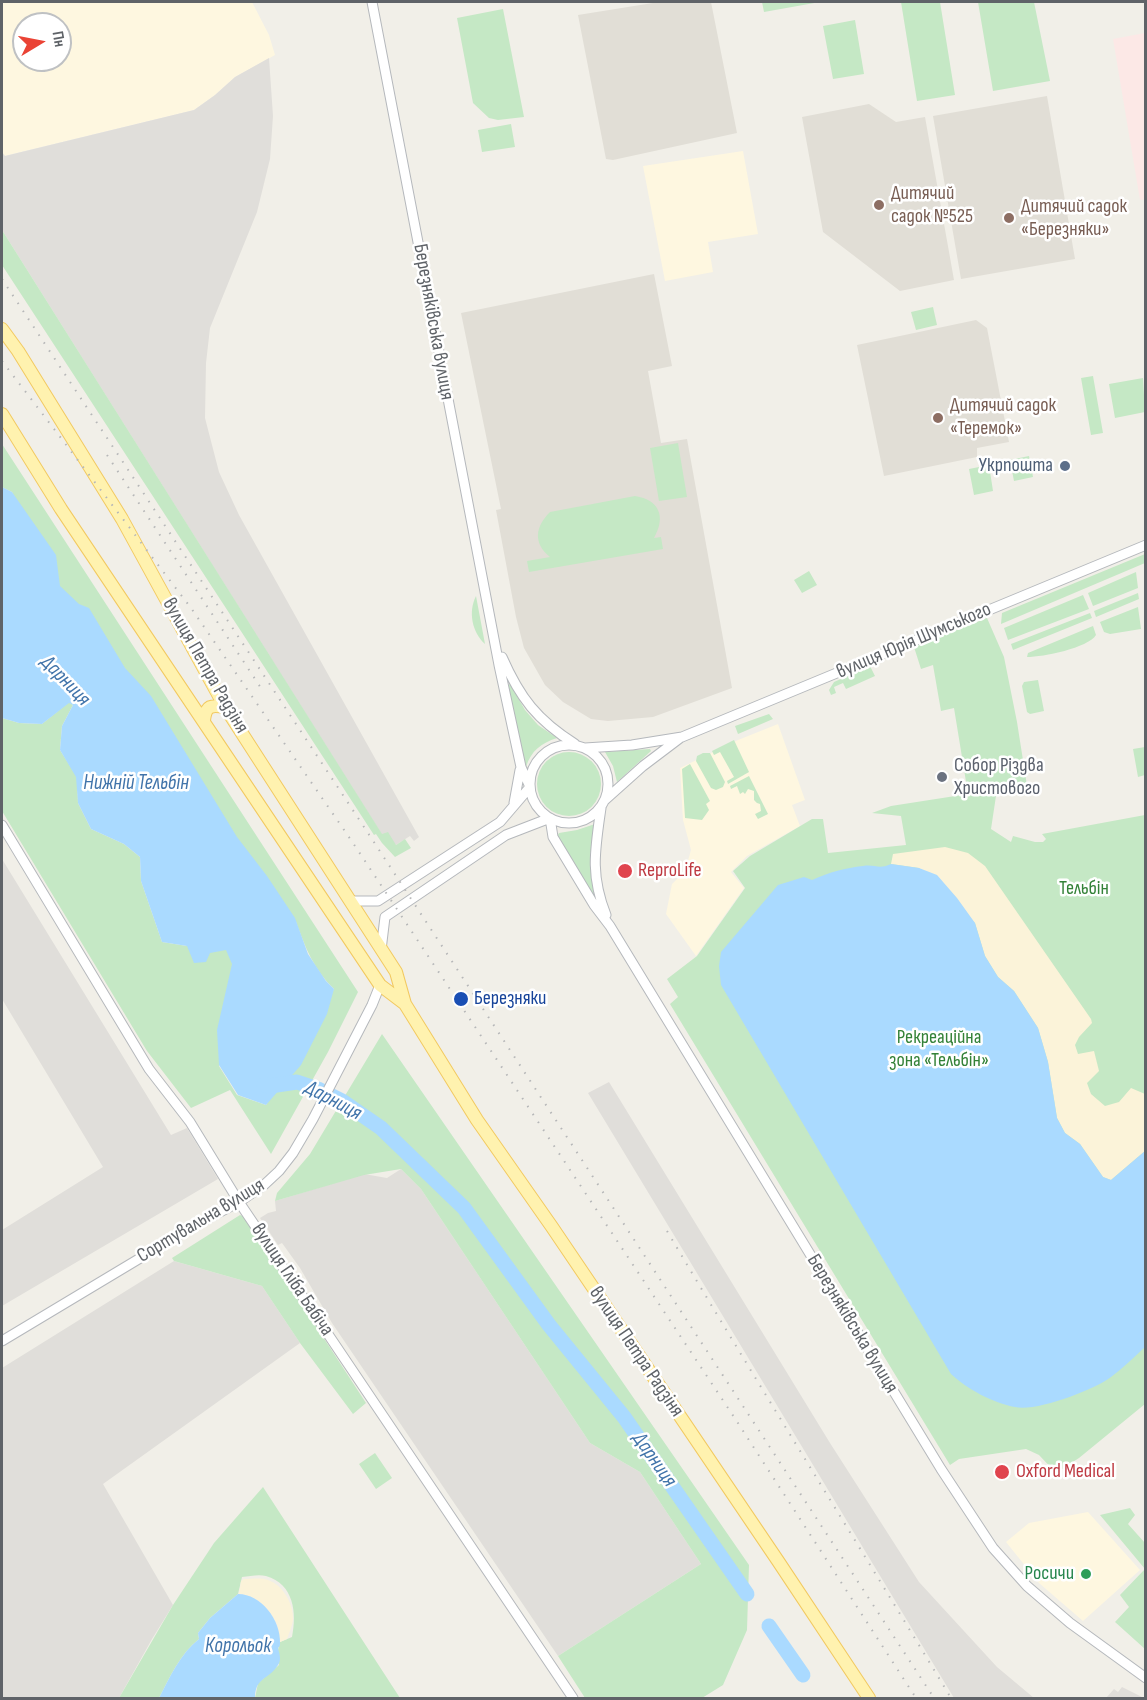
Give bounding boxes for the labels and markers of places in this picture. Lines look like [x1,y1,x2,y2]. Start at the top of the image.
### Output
place label: Дитячий садок №525 [891,182,973,229]
place label: Дитячий садок «Березняки» [1021,195,1127,242]
marker: Дитячий садок №525 [872,198,886,212]
marker: Дитячий садок «Березняки» [1002,211,1016,225]
place label: Дитячий садок «Теремок» [950,394,1056,441]
marker: Дитячий садок «Теремок» [931,411,945,425]
place label: Укрпошта [979,454,1053,478]
marker: Укрпошта [1058,459,1072,473]
place label: Собор Різдва Христового [954,754,1044,801]
marker: Собор Різдва Христового [935,770,949,784]
place label: ReproLife [638,859,702,883]
marker: ReproLife [616,862,634,880]
place label: Березняки [474,987,546,1011]
marker: Березняки [452,990,470,1008]
place label: Oxford Medical [1016,1460,1115,1484]
marker: Oxford Medical [993,1463,1011,1481]
place label: Росичи [1025,1562,1074,1586]
marker: Росичи [1079,1567,1093,1581]

